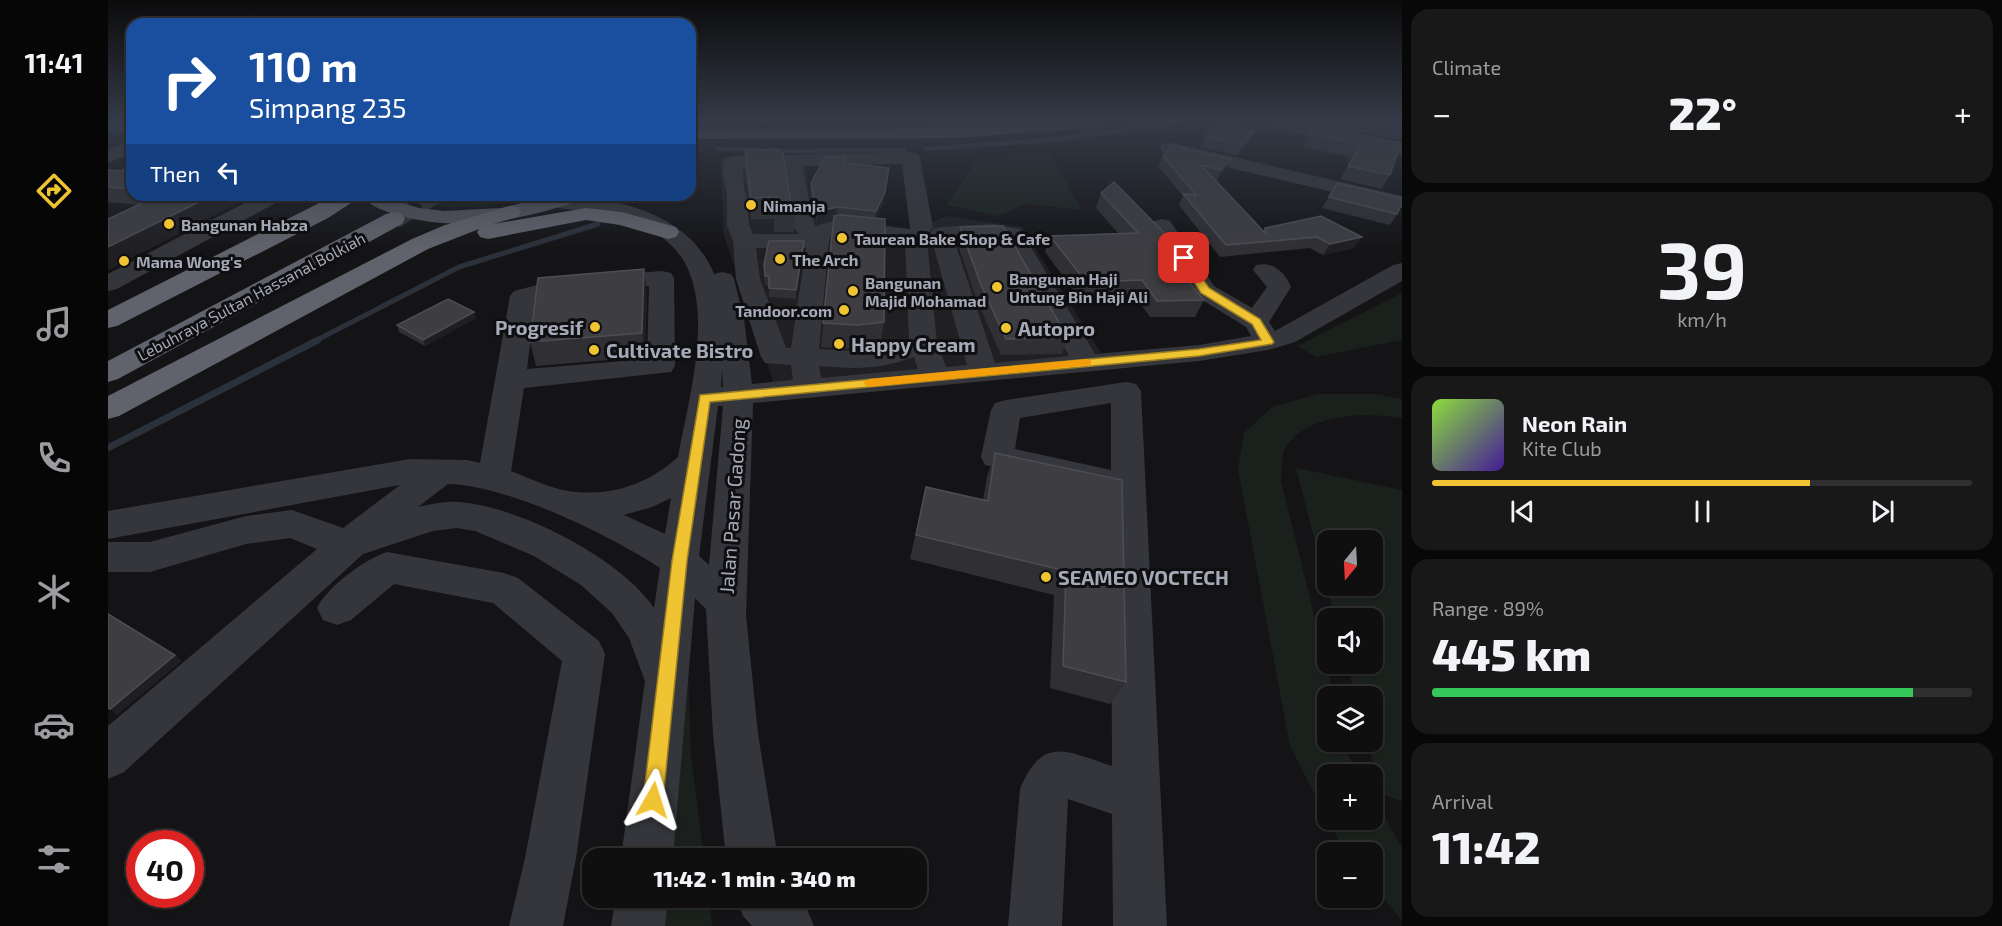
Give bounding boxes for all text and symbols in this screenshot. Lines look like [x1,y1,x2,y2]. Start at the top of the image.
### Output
text: 110 m [249,40,358,90]
icon: right [150,42,228,120]
text: 11:41 [24,46,84,78]
text: Climate [1432,55,1501,79]
text: 22° [1668,85,1737,139]
text: Simpang 235 [249,91,406,123]
text: − [1432,93,1451,133]
text: + [1954,93,1972,133]
icon: left [212,156,245,189]
text: Then [150,160,200,186]
icon: directions [33,170,75,212]
place label: Nimanja [763,196,825,215]
marker: Nimanja [744,198,758,212]
place label: Bangunan Habza [181,215,308,234]
marker: Bangunan Habza [162,217,176,231]
text: 39 [1657,221,1747,315]
street label: Lebuhraya Sultan Hassanal Bolkiah [134,228,368,364]
place label: Taurean Bake Shop & Cafe [854,229,1050,248]
marker: Taurean Bake Shop & Cafe [835,231,849,245]
pin [1158,232,1209,283]
icon: arrive [1167,241,1200,274]
place label: The Arch [792,250,858,269]
place label: Mama Wong's [136,252,242,271]
marker: The Arch [773,252,787,266]
marker: Mama Wong's [117,254,131,268]
place label: Bangunan Haji Untung Bin Haji Ali [1009,269,1148,306]
place label: Bangunan Majid Mohamad [865,273,986,310]
marker: Bangunan Haji Untung Bin Haji Ali [990,280,1004,294]
marker: Bangunan Majid Mohamad [846,284,860,298]
place label: Tandoor.com [735,301,832,320]
icon: music [33,303,75,345]
marker: Tandoor.com [837,303,851,317]
text: km/h [1677,307,1727,331]
place label: Progresif [495,315,584,339]
place label: Autopro [1018,316,1095,340]
marker: Progresif [588,320,602,334]
marker: Autopro [999,321,1013,335]
place label: Happy Cream [851,332,976,357]
marker: Happy Cream [832,337,846,351]
place label: Cultivate Bistro [606,338,753,362]
marker: Cultivate Bistro [587,343,601,357]
text: Neon Rain [1522,410,1627,436]
street label: Jalan Pasar Gadong [714,417,750,595]
text: Kite Club [1522,436,1602,460]
icon: phone [33,437,75,479]
icon: previous [1506,495,1539,528]
icon: pause [1686,495,1719,528]
icon: next [1866,495,1899,528]
north arrow [1317,530,1383,596]
map controls [1317,530,1383,908]
place label: SEAMEO VOCTECH [1058,565,1229,589]
marker: SEAMEO VOCTECH [1039,570,1053,584]
icon: climate [33,571,75,613]
text: Range · 89% [1432,596,1544,620]
button: sound [1317,608,1383,674]
text: 445 km [1432,626,1591,680]
button: layers [1317,686,1383,752]
icon: car [33,704,75,746]
button: + [1317,764,1383,830]
position arrow [621,768,685,832]
text: Arrival [1432,789,1493,813]
text: 11:42 [1432,819,1540,873]
speed limit sign: 40 [126,830,204,908]
icon: filters [33,838,75,880]
button: − [1317,842,1383,908]
text: 11:42 · 1 min · 340 m [653,865,856,891]

